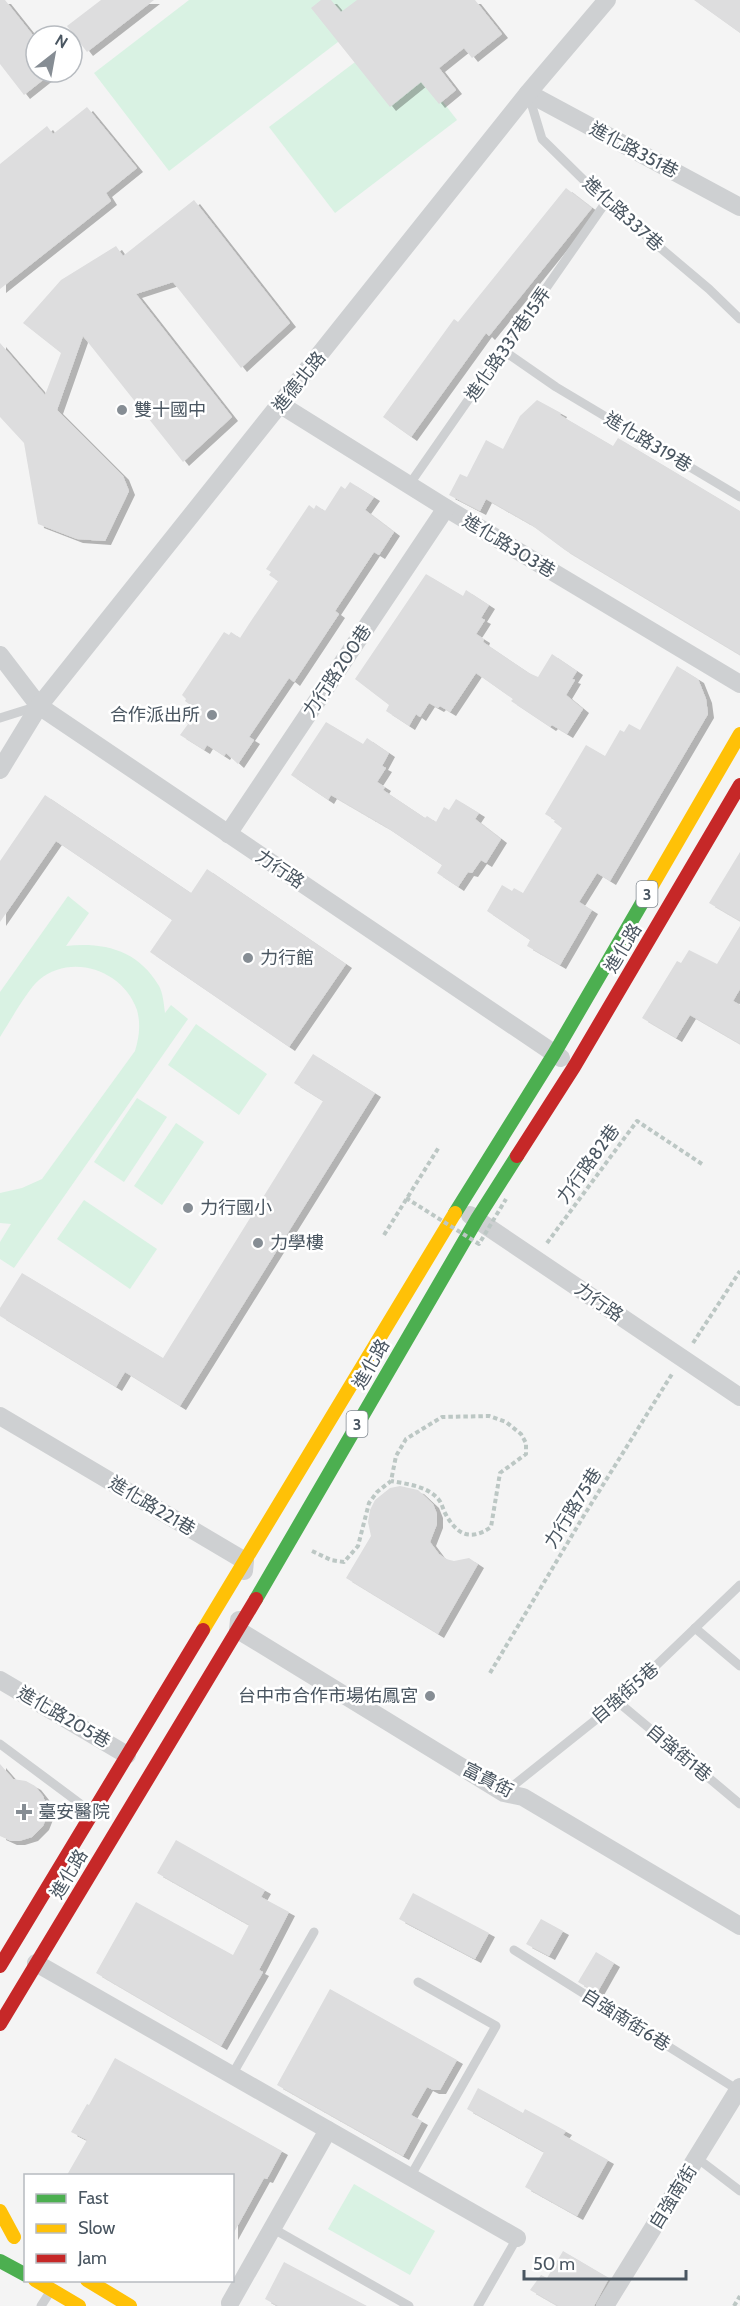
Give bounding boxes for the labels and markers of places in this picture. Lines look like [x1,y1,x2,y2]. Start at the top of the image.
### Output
place label: 雙十國中 [134,399,206,421]
marker: 雙十國中 [115,403,129,417]
place label: 合作派出所 [110,704,200,726]
marker: 合作派出所 [205,708,219,722]
place label: 力行館 [260,947,314,969]
marker: 力行館 [241,951,255,965]
place label: 力行國小 [200,1197,272,1219]
marker: 力行國小 [181,1201,195,1215]
place label: 力學樓 [270,1232,324,1254]
marker: 力學樓 [251,1236,265,1250]
place label: 台中市合作市場佑鳳宮 [238,1685,418,1707]
marker: 台中市合作市場佑鳳宮 [423,1689,437,1703]
place label: 臺安醫院 [38,1801,110,1823]
marker: 臺安醫院 [15,1803,33,1821]

